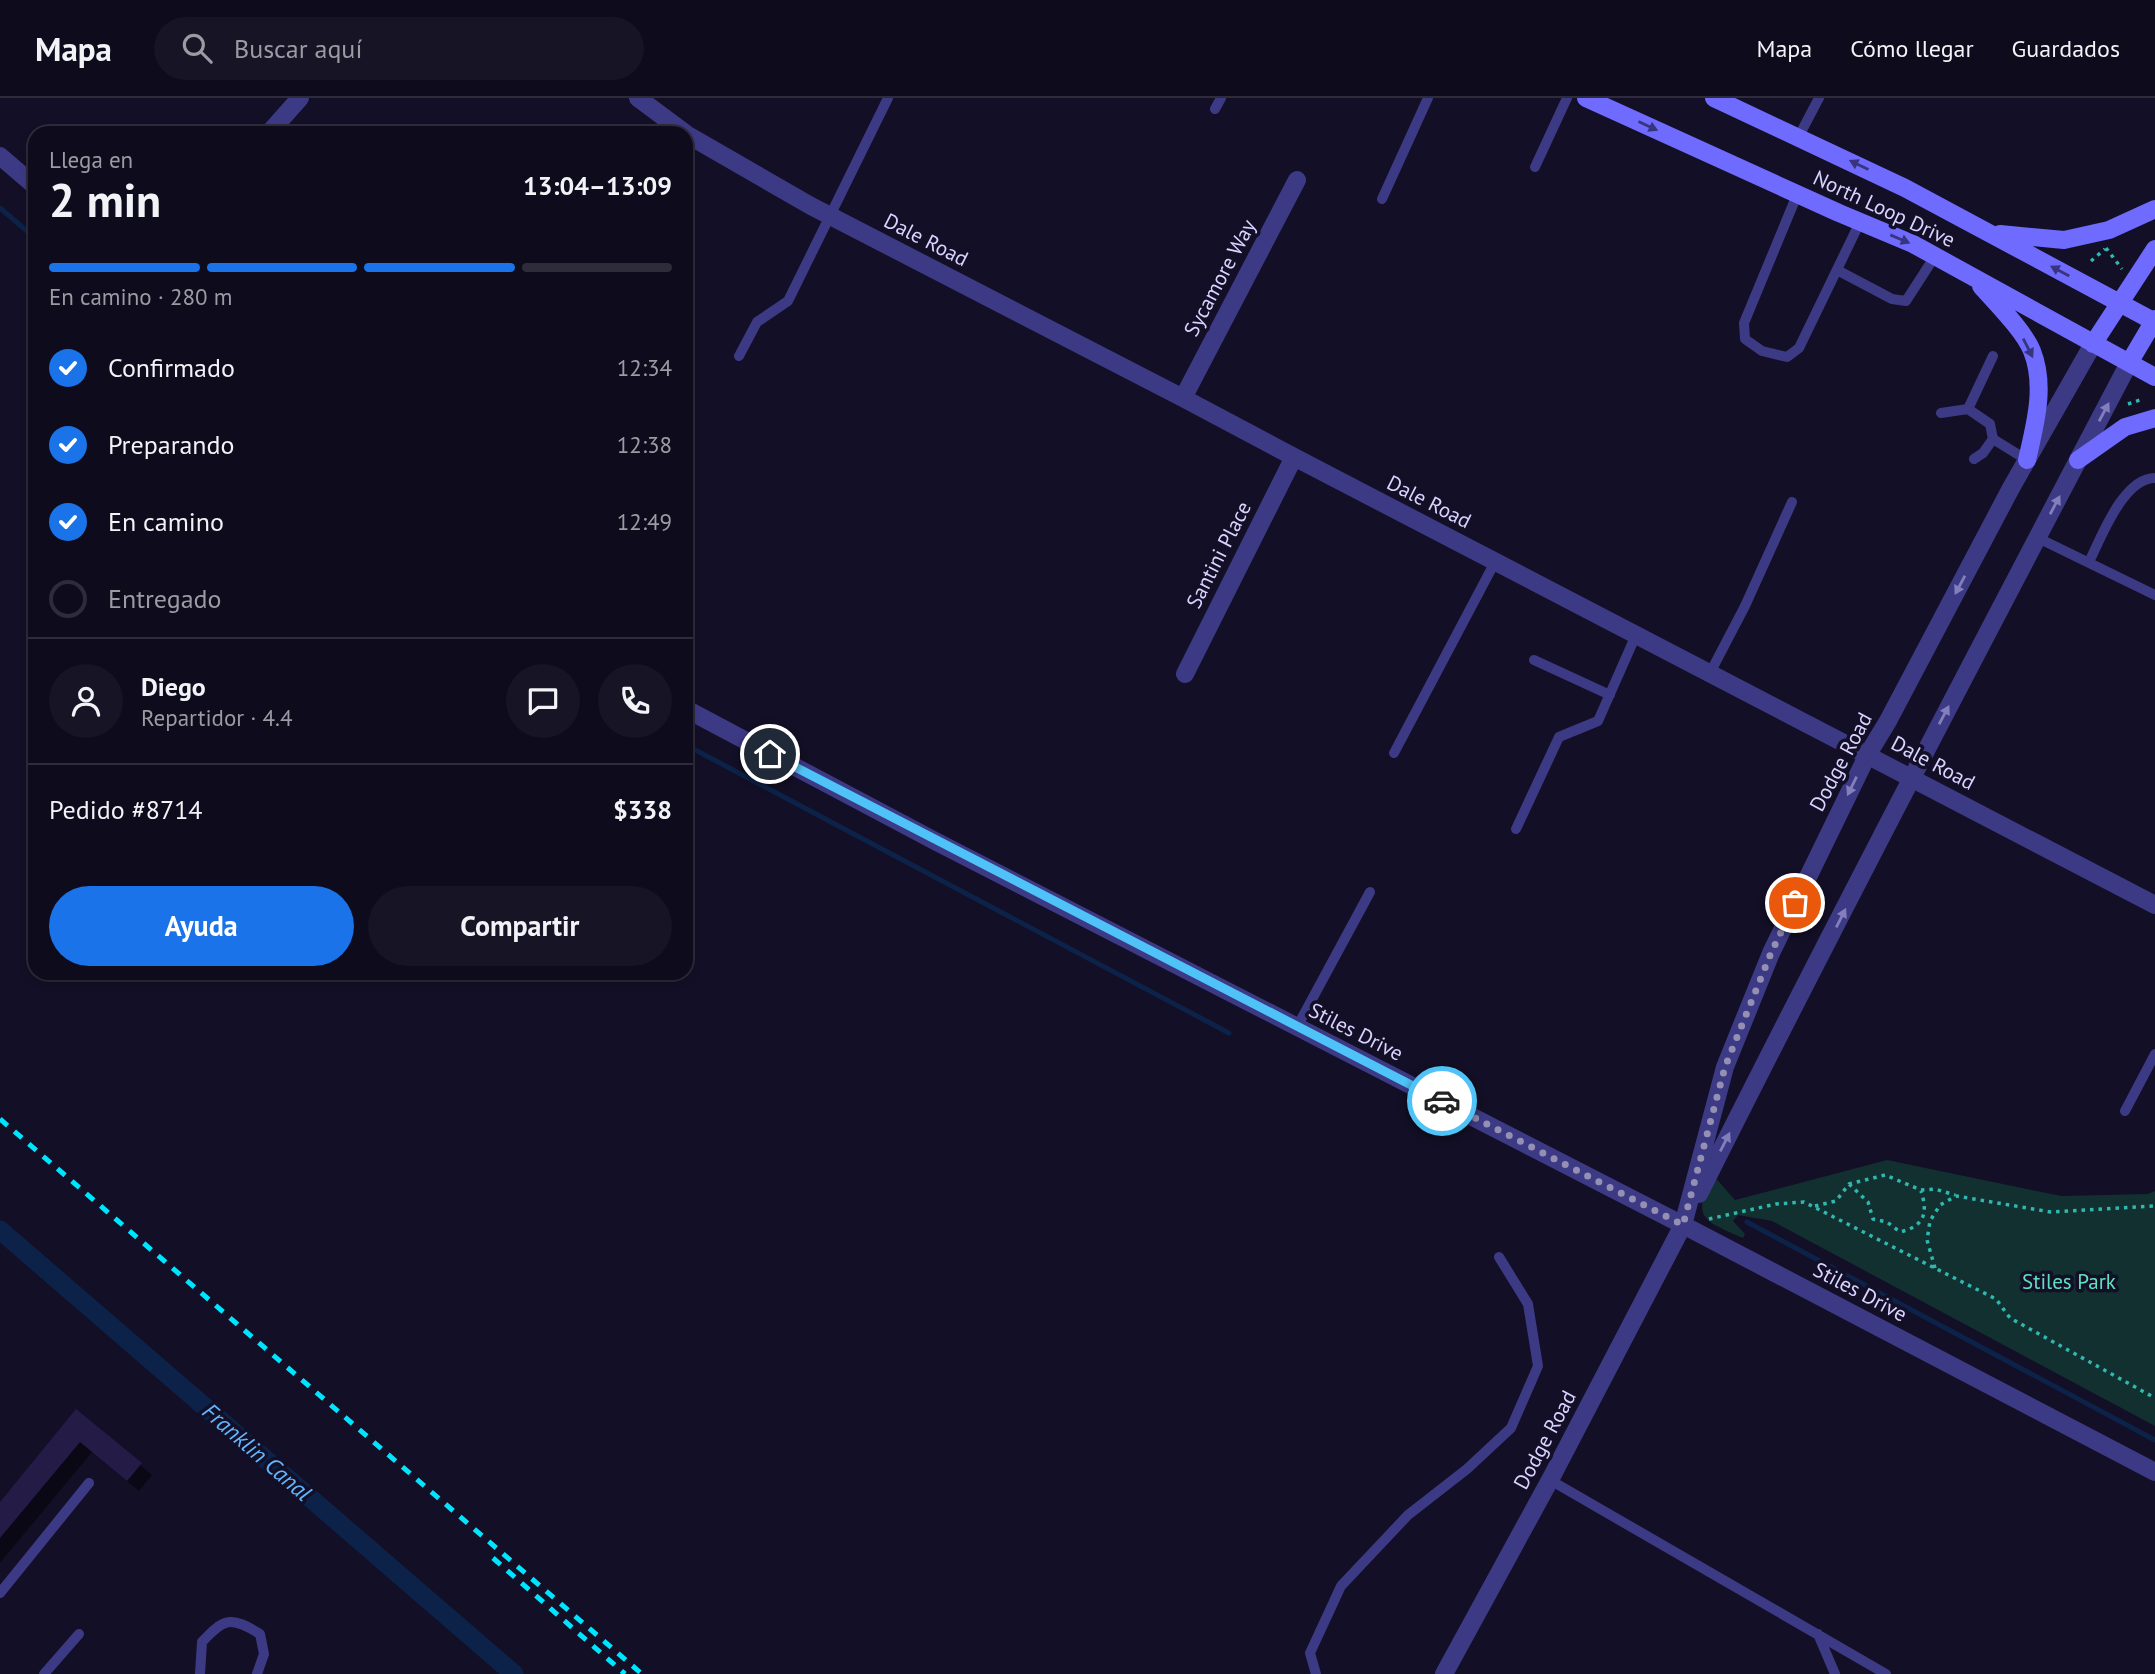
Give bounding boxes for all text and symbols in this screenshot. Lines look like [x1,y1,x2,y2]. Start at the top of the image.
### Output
search box [154,17,644,80]
text: Mapa [35,27,112,70]
icon: search [178,29,216,67]
text: Buscar aquí [234,32,362,65]
text: Mapa [1756,33,1812,64]
text: Cómo llegar [1850,33,1974,64]
text: Guardados [2012,33,2120,64]
one-way arrow [1638,120,1658,132]
text: Llega en [49,145,133,174]
one-way arrow [1849,159,1869,171]
street label: North Loop Drive [1809,164,1959,253]
text: 13:04–13:09 [523,169,672,202]
text: 2 min [49,170,161,230]
street label: Dale Road [880,207,973,272]
street label: Sycamore Way [1177,214,1262,341]
one-way arrow [1890,234,1911,245]
one-way arrow [2050,265,2070,277]
text: En camino · 280 m [49,282,232,311]
one-way arrow [2022,339,2034,359]
icon: check [49,349,87,387]
text: Confirmado [108,351,235,384]
text: 12:34 [617,353,672,382]
one-way arrow [2098,402,2109,422]
icon: check [49,426,87,464]
text: Preparando [108,428,235,461]
text: 12:38 [617,430,672,459]
street label: Dale Road [1383,469,1476,534]
one-way arrow [2049,495,2060,515]
street label: Santini Place [1180,497,1257,613]
icon: check [49,503,87,541]
text: En camino [108,505,224,538]
text: 12:49 [617,507,672,536]
one-way arrow [1954,576,1966,595]
text: Entregado [108,582,222,615]
button: person [49,664,123,738]
button: chat [506,664,580,738]
button: phone [598,664,672,738]
text: Diego [141,670,206,703]
text: Repartidor · 4.4 [141,703,293,732]
one-way arrow [1937,705,1949,725]
street label: Dodge Road [1803,708,1878,816]
pin [740,724,800,784]
street label: Dale Road [1887,729,1980,796]
icon: home [751,735,789,773]
one-way arrow [1847,776,1858,796]
text: Pedido #8714 [49,793,202,826]
text: $338 [613,793,672,826]
pin [1765,873,1825,933]
icon: bag [1776,884,1814,922]
button: Ayuda [49,886,354,966]
button: Compartir [368,886,672,966]
one-way arrow [1835,909,1847,928]
street label: Stiles Drive [1305,996,1408,1067]
courier [1407,1066,1477,1136]
icon: car [1423,1082,1461,1120]
one-way arrow [1719,1132,1731,1152]
street label: Stiles Drive [1809,1256,1912,1327]
park label: Stiles Park [2022,1268,2116,1295]
street label: Dodge Road [1507,1386,1582,1494]
water label: Franklin Canal [197,1396,318,1507]

